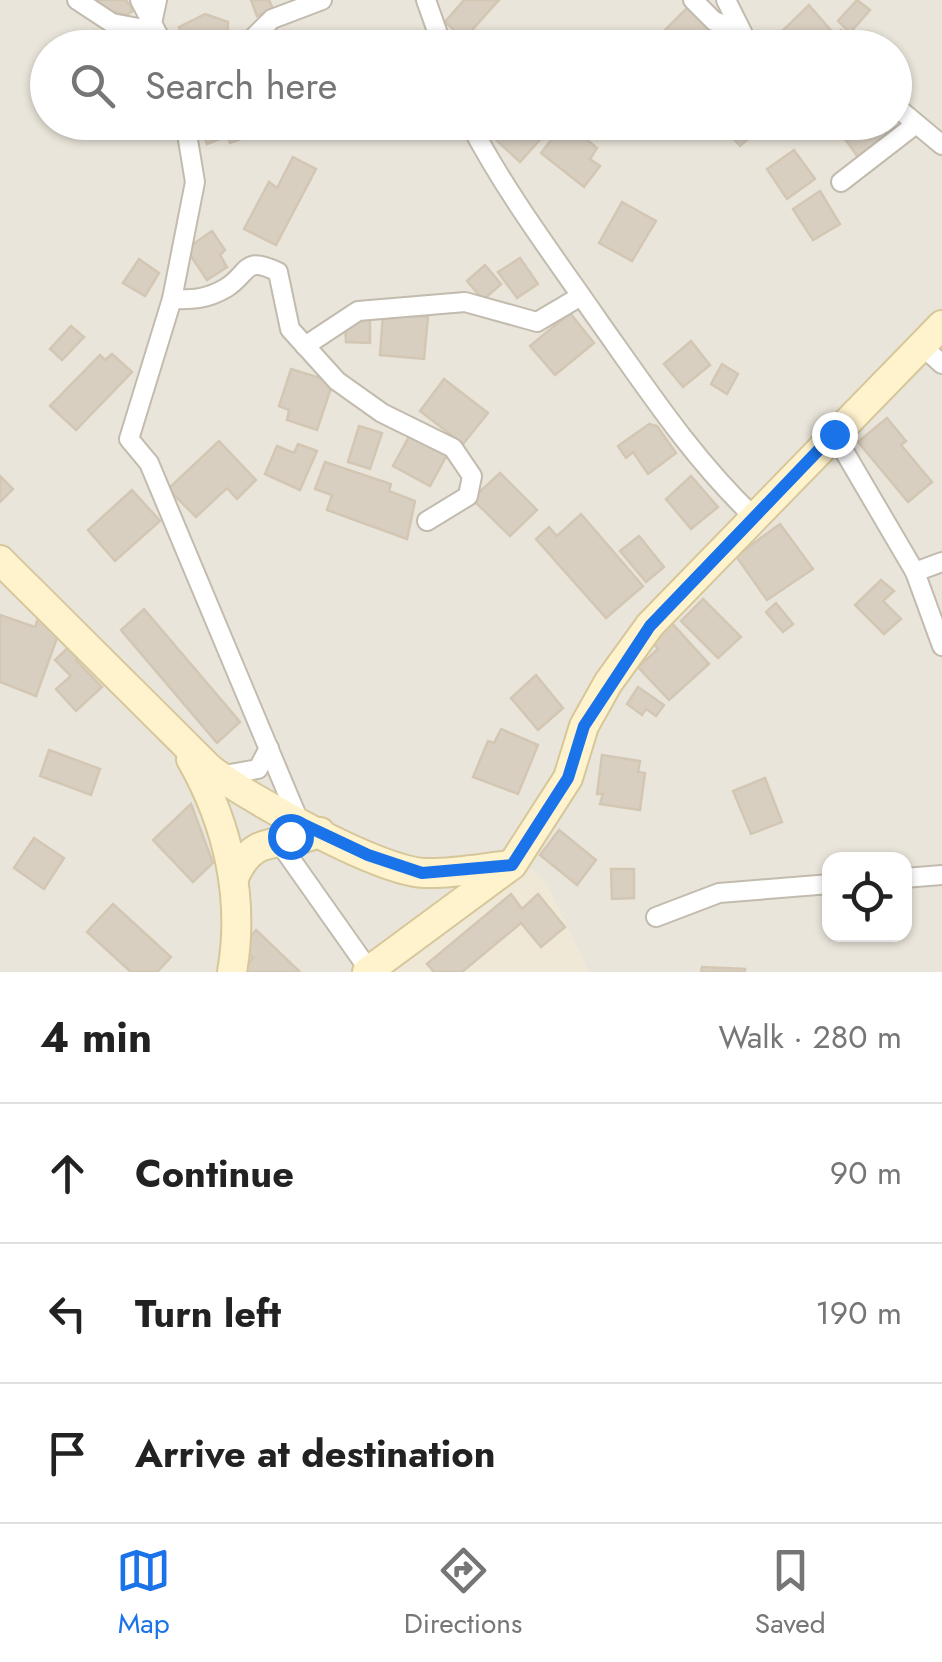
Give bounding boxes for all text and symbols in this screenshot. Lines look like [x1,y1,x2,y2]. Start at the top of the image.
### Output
search box [30,30,912,140]
icon: search [65,58,120,113]
text: Search here [145,58,337,113]
route end [812,412,858,458]
route start [268,814,314,860]
map controls [822,852,912,942]
button: locate [822,852,912,942]
text: 4 min [40,1007,152,1068]
text: Walk · 280 m [718,1014,902,1060]
icon: ahead [40,1146,95,1201]
text: Continue [135,1146,294,1201]
text: 90 m [830,1150,902,1196]
icon: left [40,1286,95,1341]
text: Turn left [135,1286,281,1341]
text: 190 m [815,1290,902,1336]
icon: arrive [40,1426,95,1481]
text: Arrive at destination [135,1426,496,1481]
tab: Map [116,1543,171,1644]
tab: Directions [404,1543,522,1644]
tab: Saved [755,1543,826,1644]

